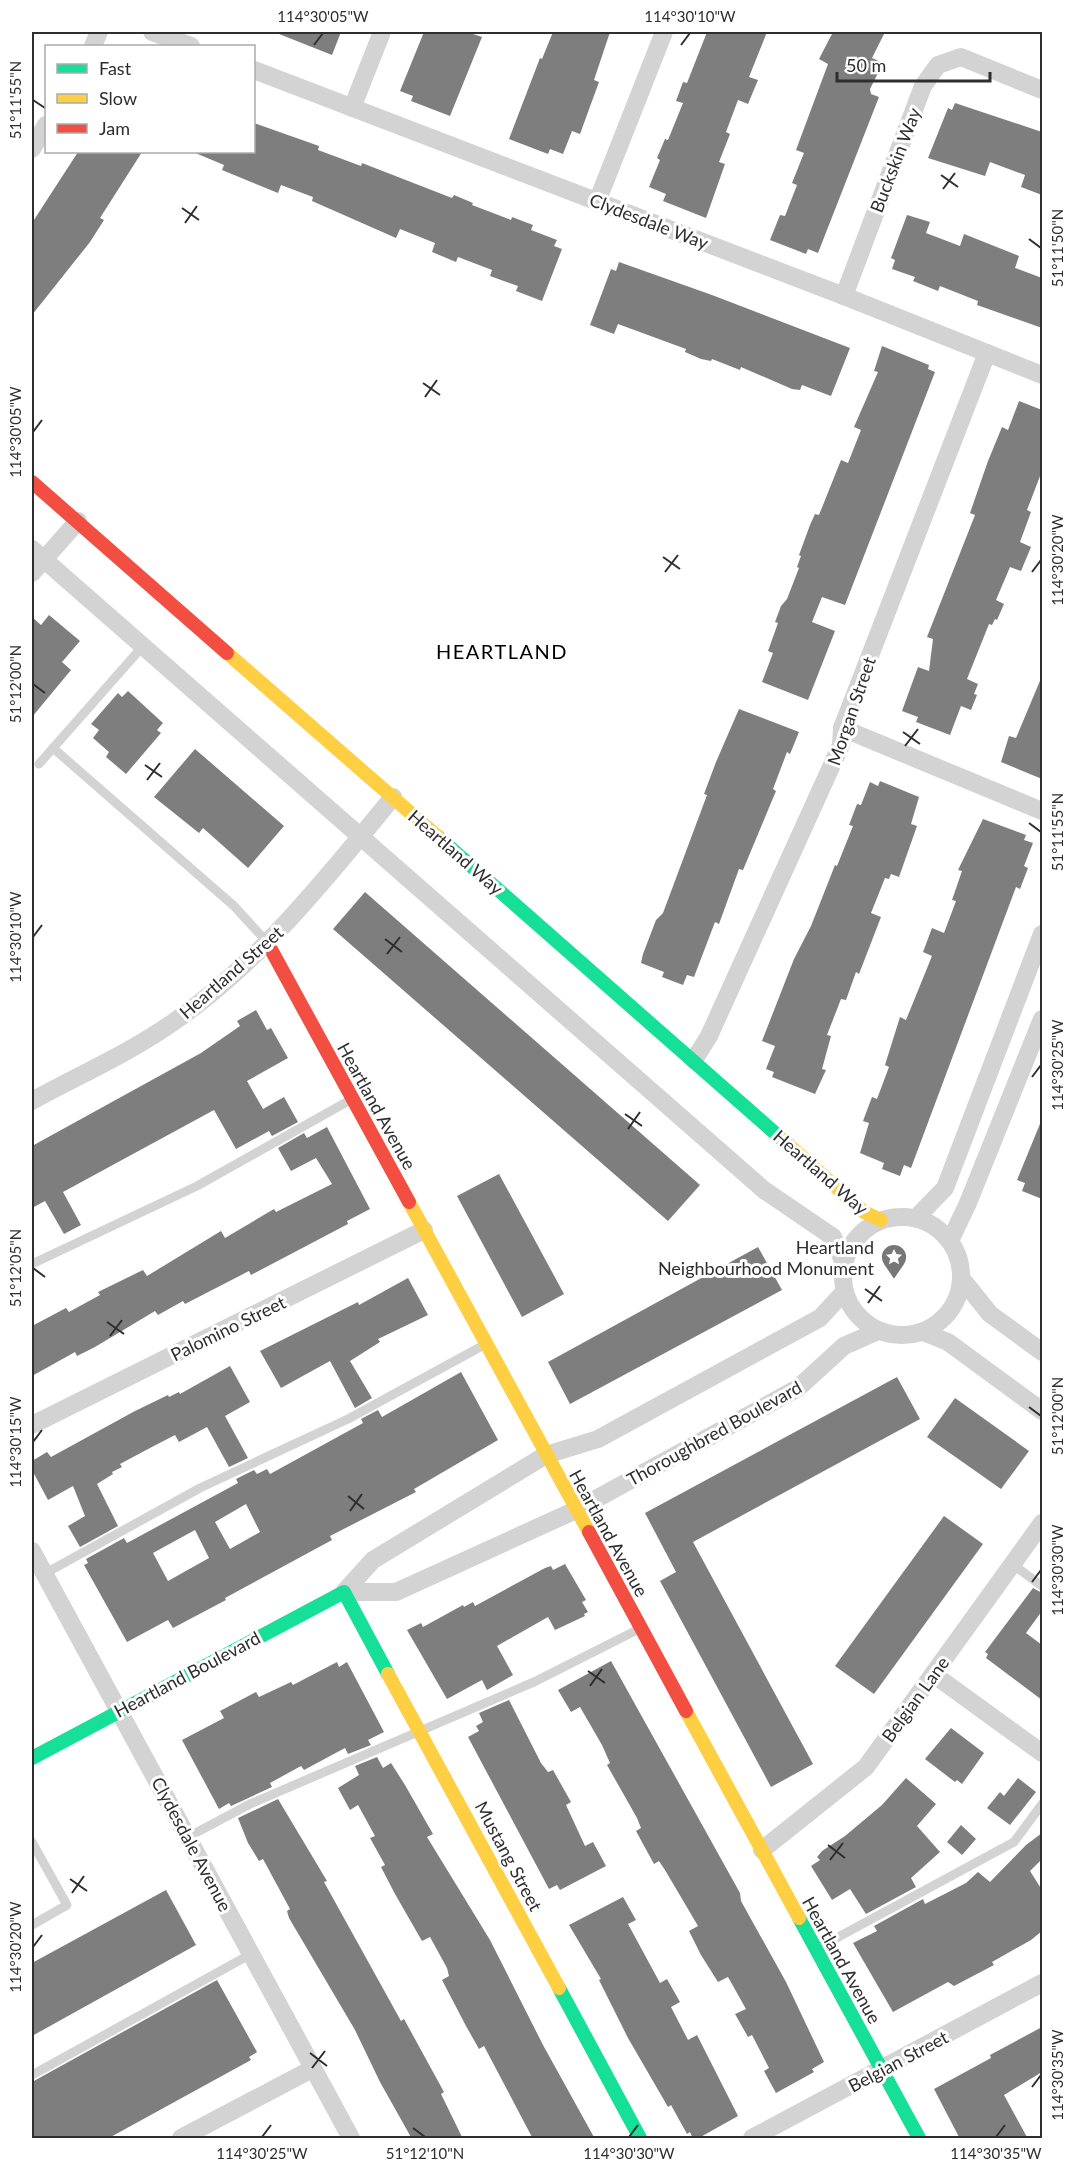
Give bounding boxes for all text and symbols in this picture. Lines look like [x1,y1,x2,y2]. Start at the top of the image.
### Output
text: 114°30'05"W [277,7,369,25]
text: 114°30'10"W [644,7,736,25]
legend [45,45,255,153]
scale bar [837,45,990,83]
text: 50 m [846,54,886,76]
text: Fast [99,57,132,79]
text: 51°11'55"N [6,61,24,139]
text: Slow [99,87,137,109]
street label: Buckskin Way [865,104,925,216]
text: Jam [99,117,130,139]
street label: Clydesdale Way [586,188,712,254]
text: 51°11'50"N [1048,209,1066,287]
text: 114°30'05"W [6,386,24,478]
text: 114°30'20"W [1048,514,1066,606]
district label: HEARTLAND [436,639,568,663]
text: 51°12'00"N [6,645,24,723]
street label: Morgan Street [822,653,880,768]
text: 51°11'55"N [1048,793,1066,871]
street label: Heartland Way [404,805,508,900]
text: 114°30'10"W [6,891,24,983]
street label: Heartland Street [175,921,288,1023]
text: 114°30'25"W [1048,1019,1066,1111]
street label: Heartland Avenue [333,1039,421,1173]
street label: Heartland Way [769,1125,873,1220]
text: 51°12'05"N [6,1229,24,1307]
place label: Heartland Neighbourhood Monument [658,1236,875,1279]
place icon: Heartland Neighbourhood Monument [879,1242,909,1280]
street label: Palomino Street [167,1290,290,1365]
street label: Thoroughbred Boulevard [623,1376,805,1490]
text: 51°12'00"N [1048,1377,1066,1455]
text: 114°30'15"W [6,1396,24,1488]
street label: Heartland Avenue [565,1466,653,1600]
text: 114°30'30"W [1048,1524,1066,1616]
street label: Heartland Boulevard [110,1626,264,1722]
street label: Belgian Lane [877,1652,953,1746]
street label: Clydesdale Avenue [147,1773,237,1915]
street label: Mustang Street [471,1797,547,1915]
street label: Heartland Avenue [798,1893,886,2027]
text: 114°30'20"W [6,1901,24,1993]
street label: Belgian Street [844,2025,952,2097]
text: 114°30'35"W [1048,2029,1066,2121]
text: 114°30'25"W [216,2144,308,2162]
text: 51°12'10"N [386,2144,464,2162]
text: 114°30'30"W [583,2144,675,2162]
text: 114°30'35"W [950,2144,1042,2162]

